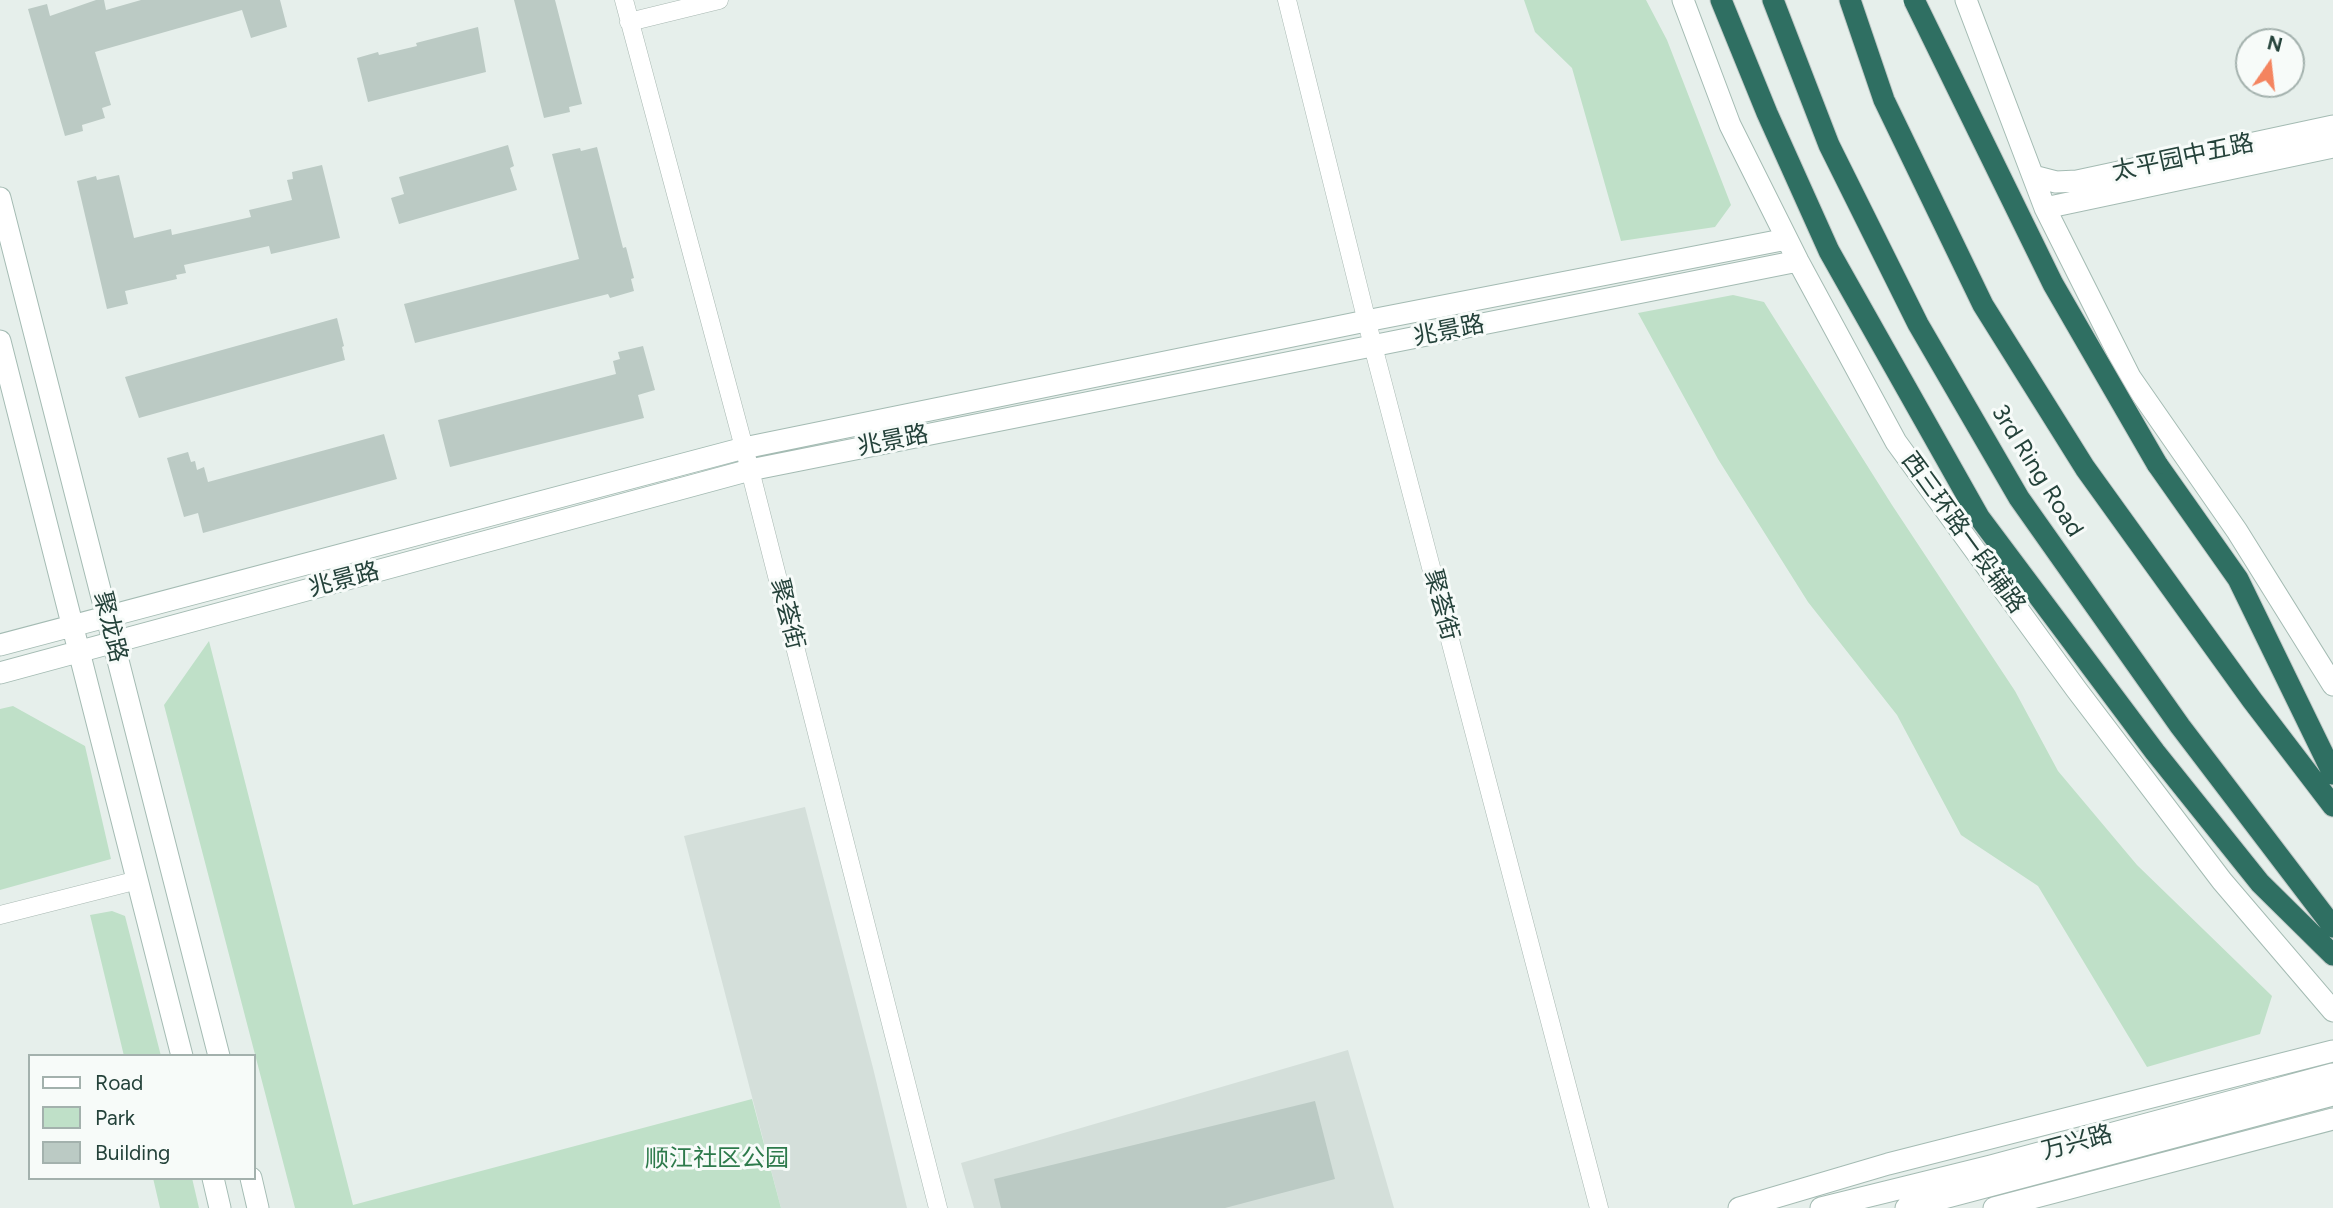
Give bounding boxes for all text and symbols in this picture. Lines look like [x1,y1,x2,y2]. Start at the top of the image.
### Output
north arrow [2235,28,2305,98]
text: N [2265,31,2285,57]
street label: 太平园中五路 [2110,129,2256,187]
street label: 兆景路 [1411,310,1487,352]
street label: 3rd Ring Road [1985,400,2089,542]
street label: 兆景路 [855,420,931,462]
street label: 西三环路一段辅路 [1895,447,2031,619]
street label: 兆景路 [305,557,383,603]
street label: 聚荟街 [1418,566,1464,644]
street label: 聚荟街 [764,576,810,652]
street label: 聚龙路 [87,589,133,665]
legend [28,1054,256,1180]
text: Road [95,1070,143,1095]
text: Park [95,1105,135,1130]
street label: 万兴路 [2038,1120,2116,1166]
text: Building [95,1140,170,1165]
park label: 顺江社区公园 [645,1145,789,1173]

